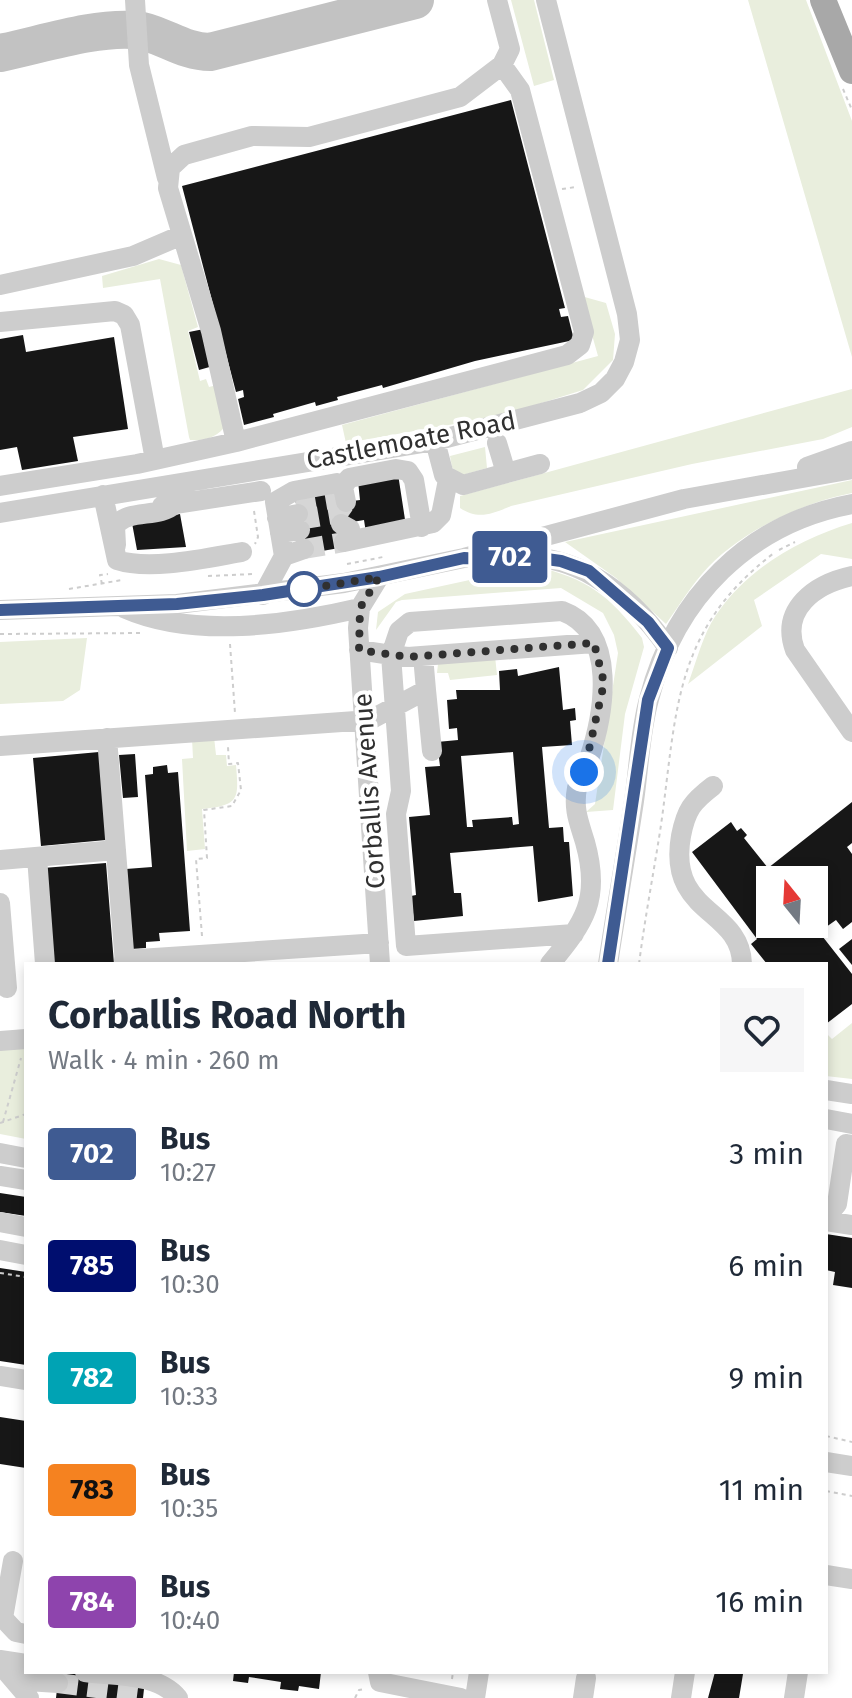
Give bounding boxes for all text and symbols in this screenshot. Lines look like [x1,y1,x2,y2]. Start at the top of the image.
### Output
street label: Castlemoate Road [304,405,518,476]
line badge: 702 [464,531,556,583]
text: 702 [488,540,532,573]
unlabelled marker [287,572,321,606]
street label: Corballis Avenue [347,692,392,890]
your location [564,752,604,792]
north arrow [756,866,828,938]
map controls [756,866,828,938]
button: heart [720,988,804,1072]
text: Corballis Road North [48,992,406,1038]
text: Walk · 4 min · 260 m [48,1045,280,1076]
text: Bus [160,1121,210,1157]
text: 3 min [729,1136,804,1172]
text: 702 [70,1137,114,1170]
text: 10:27 [160,1157,216,1188]
text: Bus [160,1233,210,1269]
text: 6 min [728,1248,804,1284]
text: 785 [70,1249,114,1282]
text: 10:30 [160,1269,220,1300]
text: Bus [160,1345,210,1381]
text: 9 min [729,1360,804,1396]
text: 782 [70,1361,114,1394]
text: 10:33 [160,1381,218,1412]
text: Bus [160,1457,210,1493]
text: 11 min [719,1472,804,1508]
text: 783 [70,1473,114,1506]
text: 10:35 [160,1493,218,1524]
text: Bus [160,1569,210,1605]
text: 16 min [715,1584,804,1620]
text: 784 [70,1585,114,1618]
text: 10:40 [160,1605,220,1636]

